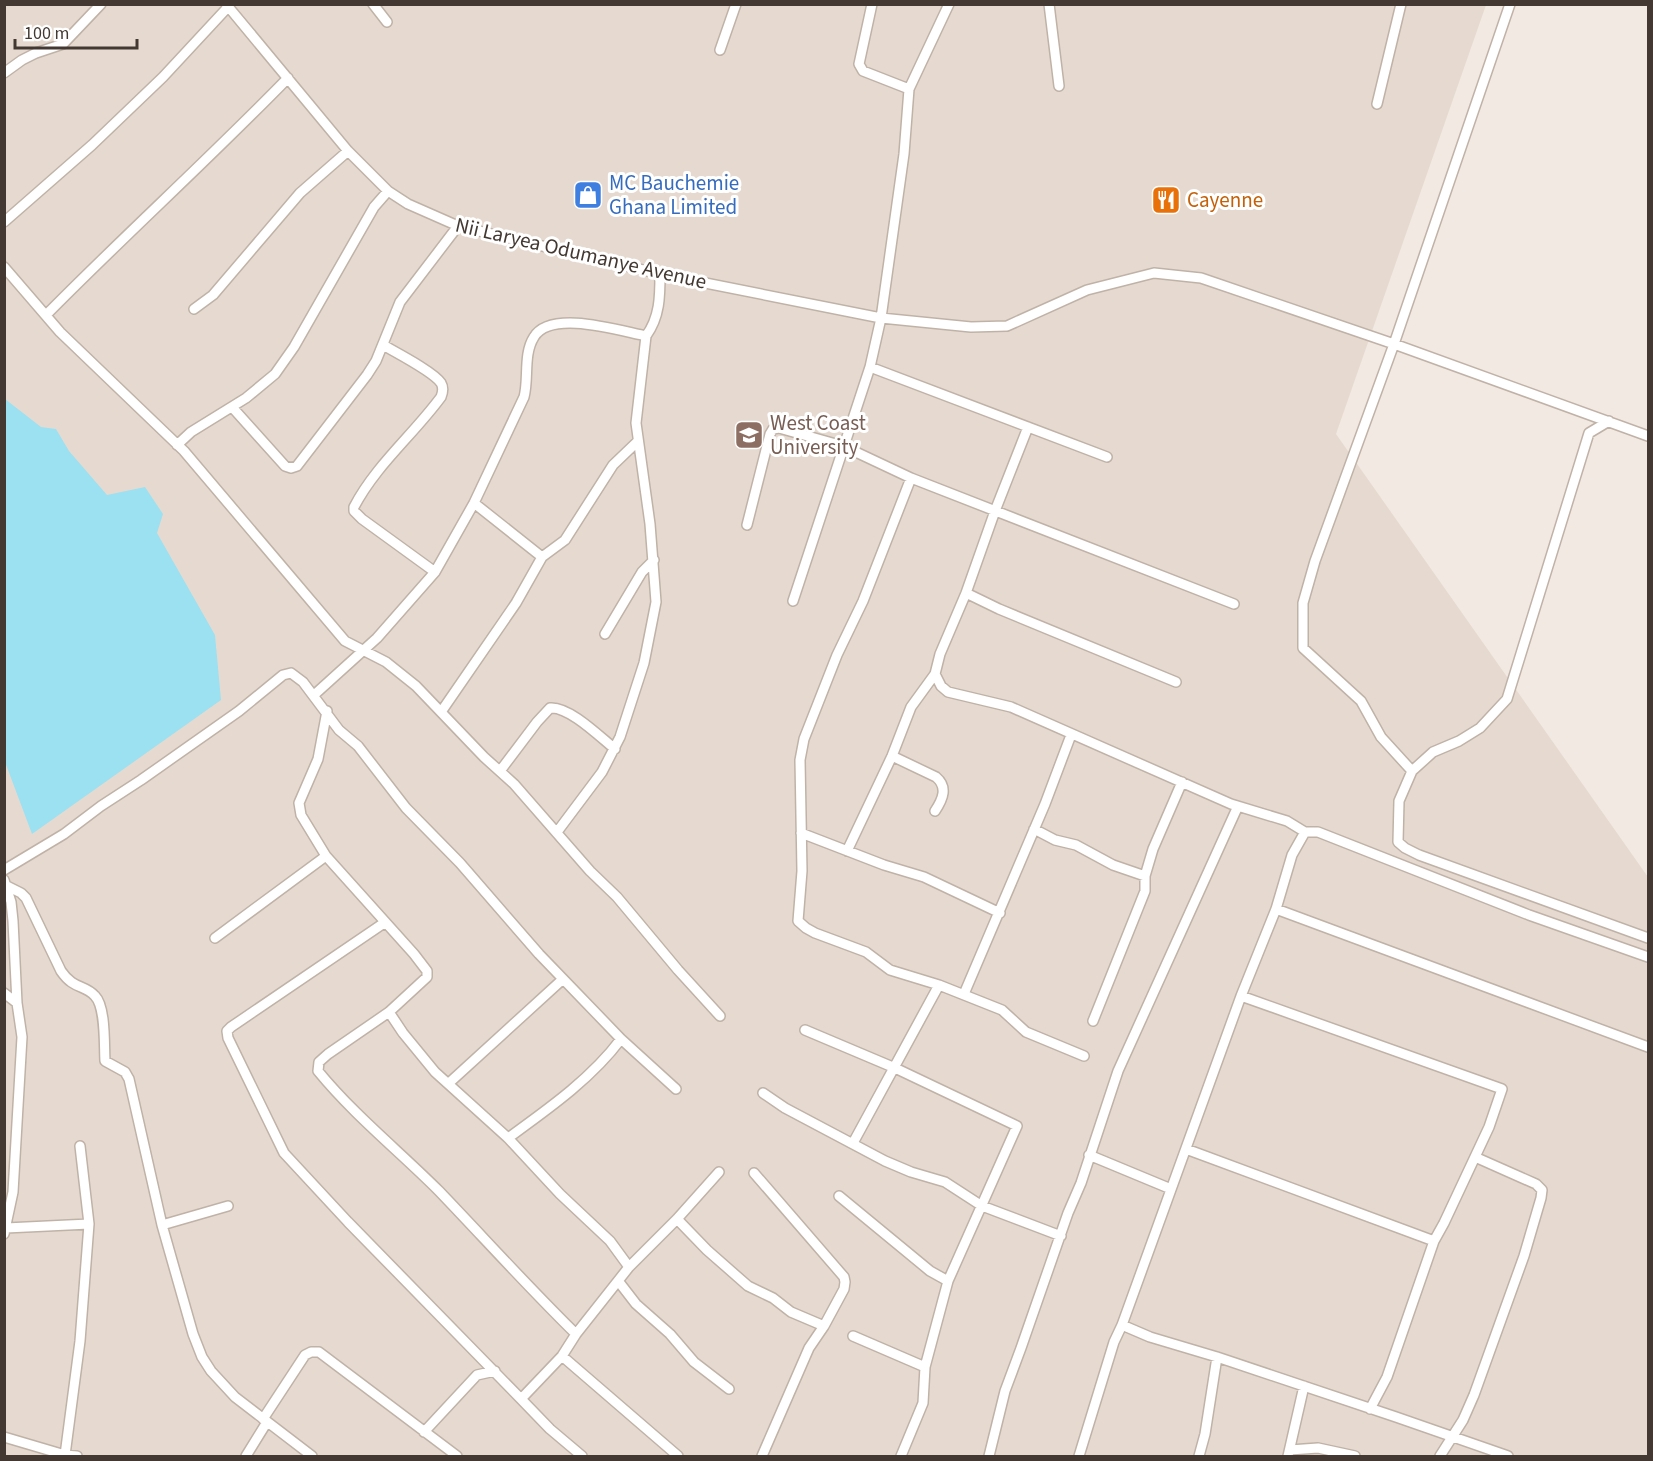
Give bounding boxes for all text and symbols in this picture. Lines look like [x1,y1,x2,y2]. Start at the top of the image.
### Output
scale bar [15,12,136,50]
text: 100 m [24,21,69,46]
place label: MC Bauchemie Ghana Limited [609,168,739,222]
shop icon: MC Bauchemie Ghana Limited [572,179,604,211]
restaurant icon: Cayenne [1150,184,1182,216]
place label: Cayenne [1187,185,1263,215]
street label: Nii Laryea Odumanye Avenue [452,209,710,297]
place label: West Coast University [770,408,866,462]
school or university icon: West Coast University [733,419,765,451]

